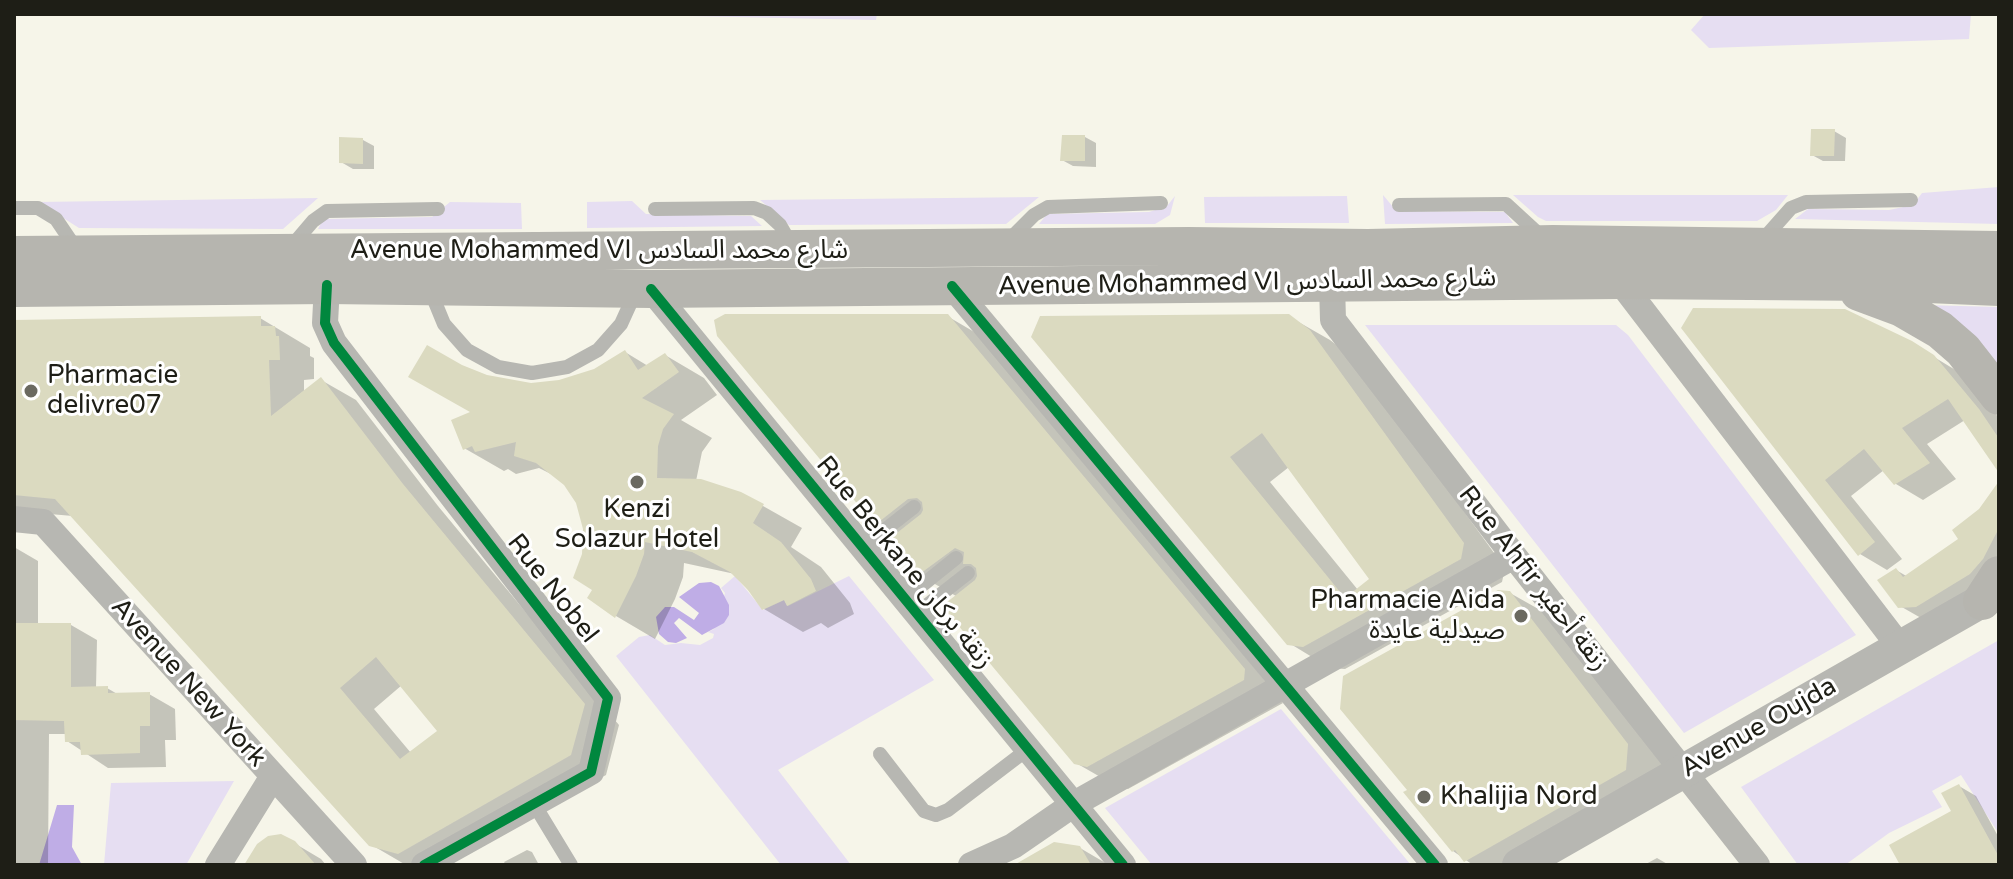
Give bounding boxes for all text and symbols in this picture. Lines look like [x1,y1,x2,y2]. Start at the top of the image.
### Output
street label: Avenue Mohammed VI شارع محمد السادس [350,235,848,267]
street label: Avenue Mohammed VI شارع محمد السادس [998,263,1496,303]
place label: Pharmacie delivre07 [47,360,178,422]
marker: Pharmacie delivre07 [22,382,40,400]
street label: Rue Berkane زنقة بركان [809,450,999,676]
marker: Kenzi Solazur Hotel [628,473,646,491]
street label: Rue Ahfir زنقة أحفير [1451,480,1615,678]
place label: Kenzi Solazur Hotel [555,494,719,556]
street label: Rue Nobel [500,528,604,650]
place label: Pharmacie Aida صيدلية عايدة [1310,585,1505,646]
street label: Avenue New York [104,592,272,774]
marker: Pharmacie Aida صيدلية عايدة [1512,607,1530,625]
street label: Avenue Oujda [1676,671,1842,785]
place label: Khalijia Nord [1440,781,1598,813]
marker: Khalijia Nord [1415,788,1433,806]

